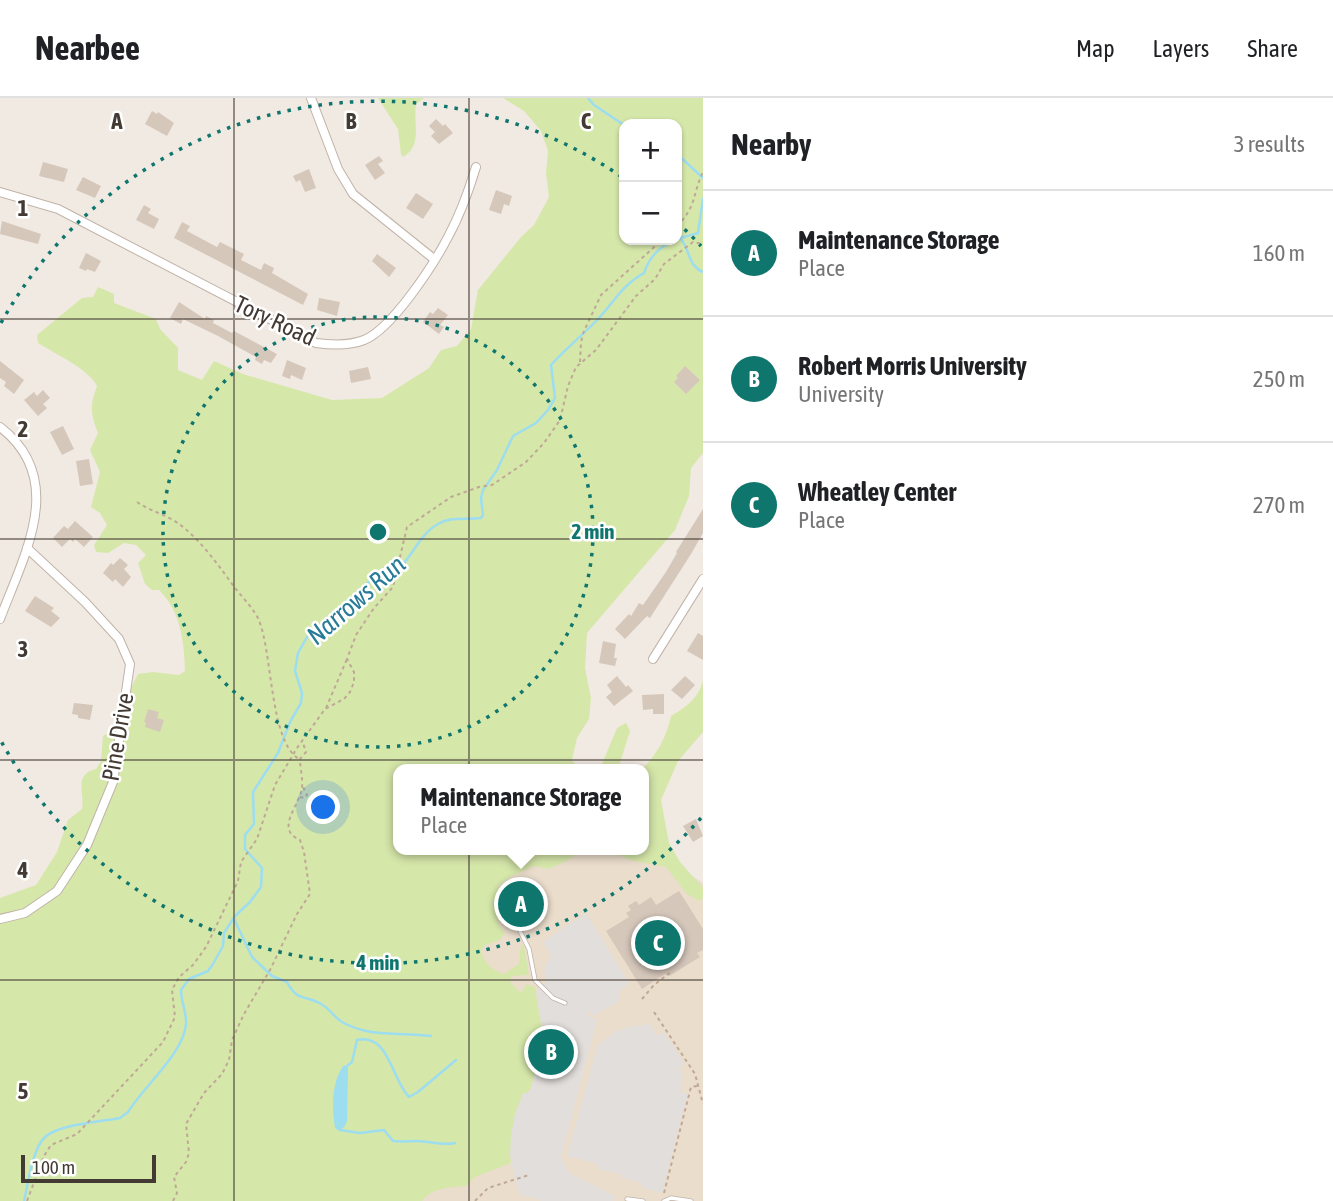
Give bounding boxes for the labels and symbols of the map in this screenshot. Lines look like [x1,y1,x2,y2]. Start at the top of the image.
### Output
text: A [110,108,123,134]
text: B [346,108,357,134]
text: C [581,108,592,134]
text: 1 [18,195,29,221]
street label: Tory Road [230,290,320,351]
text: 2 [18,416,28,442]
text: 2 min [572,519,614,543]
centre of rings [366,520,390,544]
water label: Narrows Run [301,549,412,651]
text: 3 [18,636,28,662]
street label: Pine Drive [96,691,139,783]
your location [306,790,340,824]
text: 4 [17,857,29,883]
pin: A [498,878,544,930]
pin: C [635,917,681,969]
text: 4 min [356,950,399,974]
pin: B [528,1026,574,1078]
text: 5 [18,1078,29,1104]
scale bar [21,1152,156,1184]

